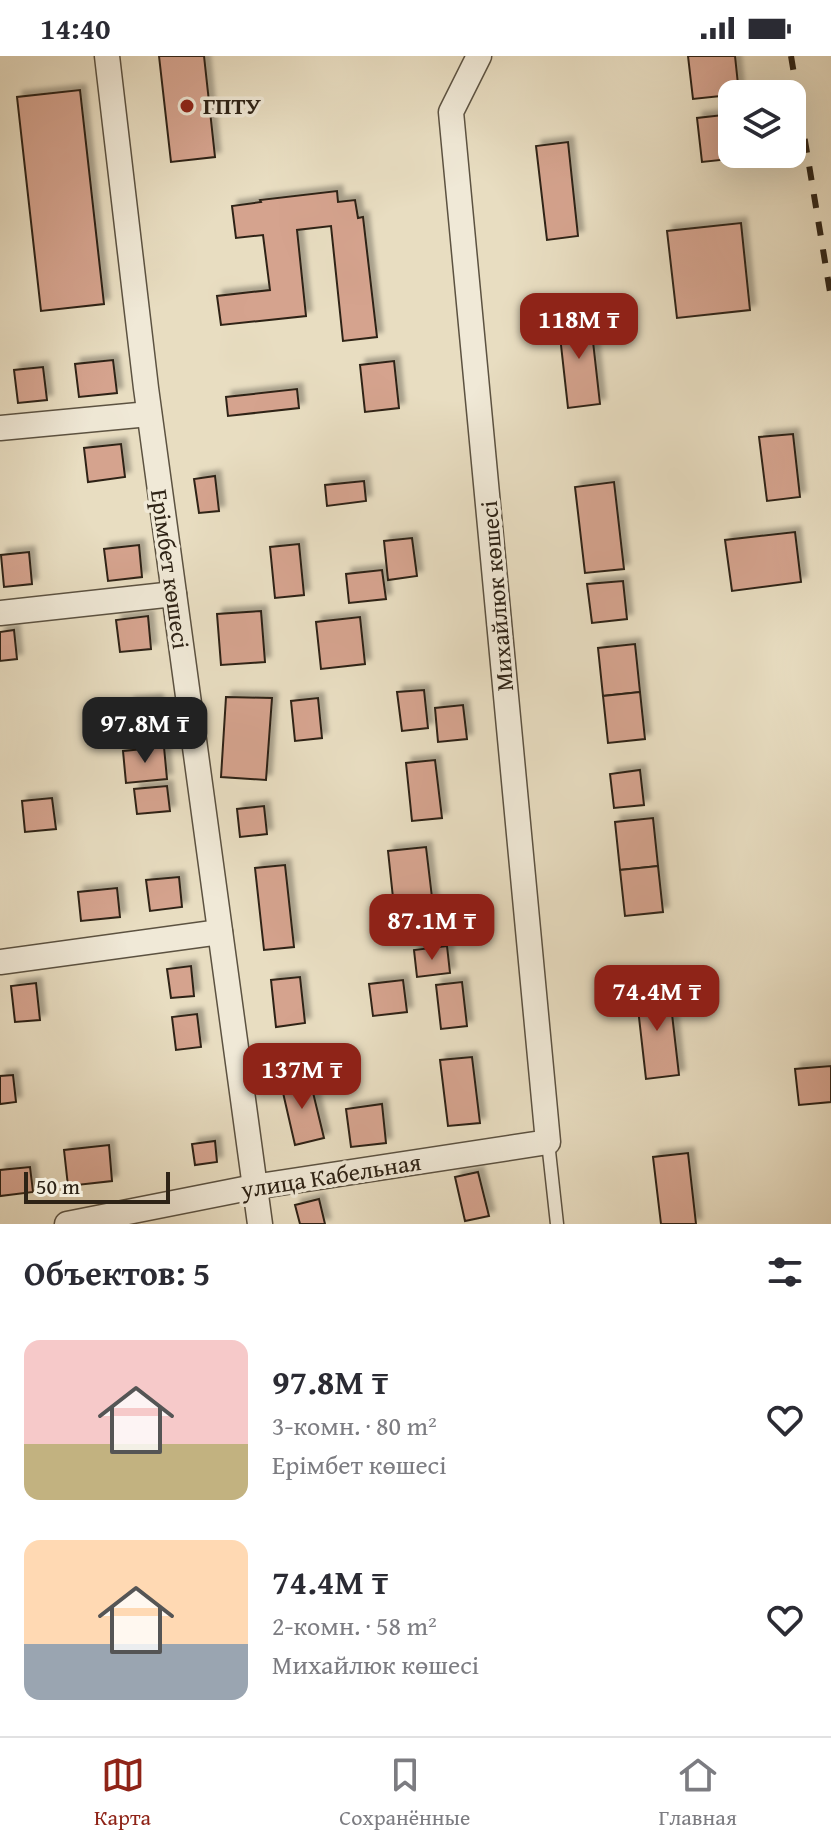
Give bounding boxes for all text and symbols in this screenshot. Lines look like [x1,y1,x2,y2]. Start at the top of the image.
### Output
text: 14:40 [40,6,111,50]
map controls [718,80,806,168]
button: layers [718,80,806,168]
place label: ГПТУ [203,88,261,123]
marker: ГПТУ [178,97,196,115]
pin: 118M ₸ [514,293,644,361]
text: 118M ₸ [538,299,620,338]
street label: Ерімбет көшесі [142,487,199,651]
street label: Михайлюк көшесі [471,499,522,693]
pin: 97.8M ₸ [71,697,219,765]
text: 97.8M ₸ [100,703,190,742]
pin: 87.1M ₸ [358,894,506,962]
text: 87.1M ₸ [387,900,477,939]
pin: 74.4M ₸ [583,965,731,1033]
text: 74.4M ₸ [612,971,702,1010]
pin: 137M ₸ [237,1043,367,1111]
text: 137M ₸ [261,1049,343,1088]
street label: улица Кабельная [237,1144,423,1207]
scale bar [24,1168,170,1204]
text: 50 m [36,1170,80,1202]
text: Объектов: 5 [24,1248,210,1297]
icon: filters [763,1250,807,1294]
text: 97.8M ₸ [272,1357,389,1406]
icon: home [88,1372,184,1468]
icon: heart [763,1398,807,1442]
text: 3-комн. · 80 m² [272,1406,437,1445]
text: Ерімбет көшесі [272,1445,446,1484]
text: 74.4M ₸ [272,1557,389,1606]
icon: home [88,1572,184,1668]
icon: heart [763,1598,807,1642]
text: 2-комн. · 58 m² [272,1606,437,1645]
text: Михайлюк көшесі [272,1645,479,1684]
tab: Карта [94,1753,151,1833]
tab: Сохранённые [339,1753,470,1833]
tab: Главная [659,1753,737,1833]

